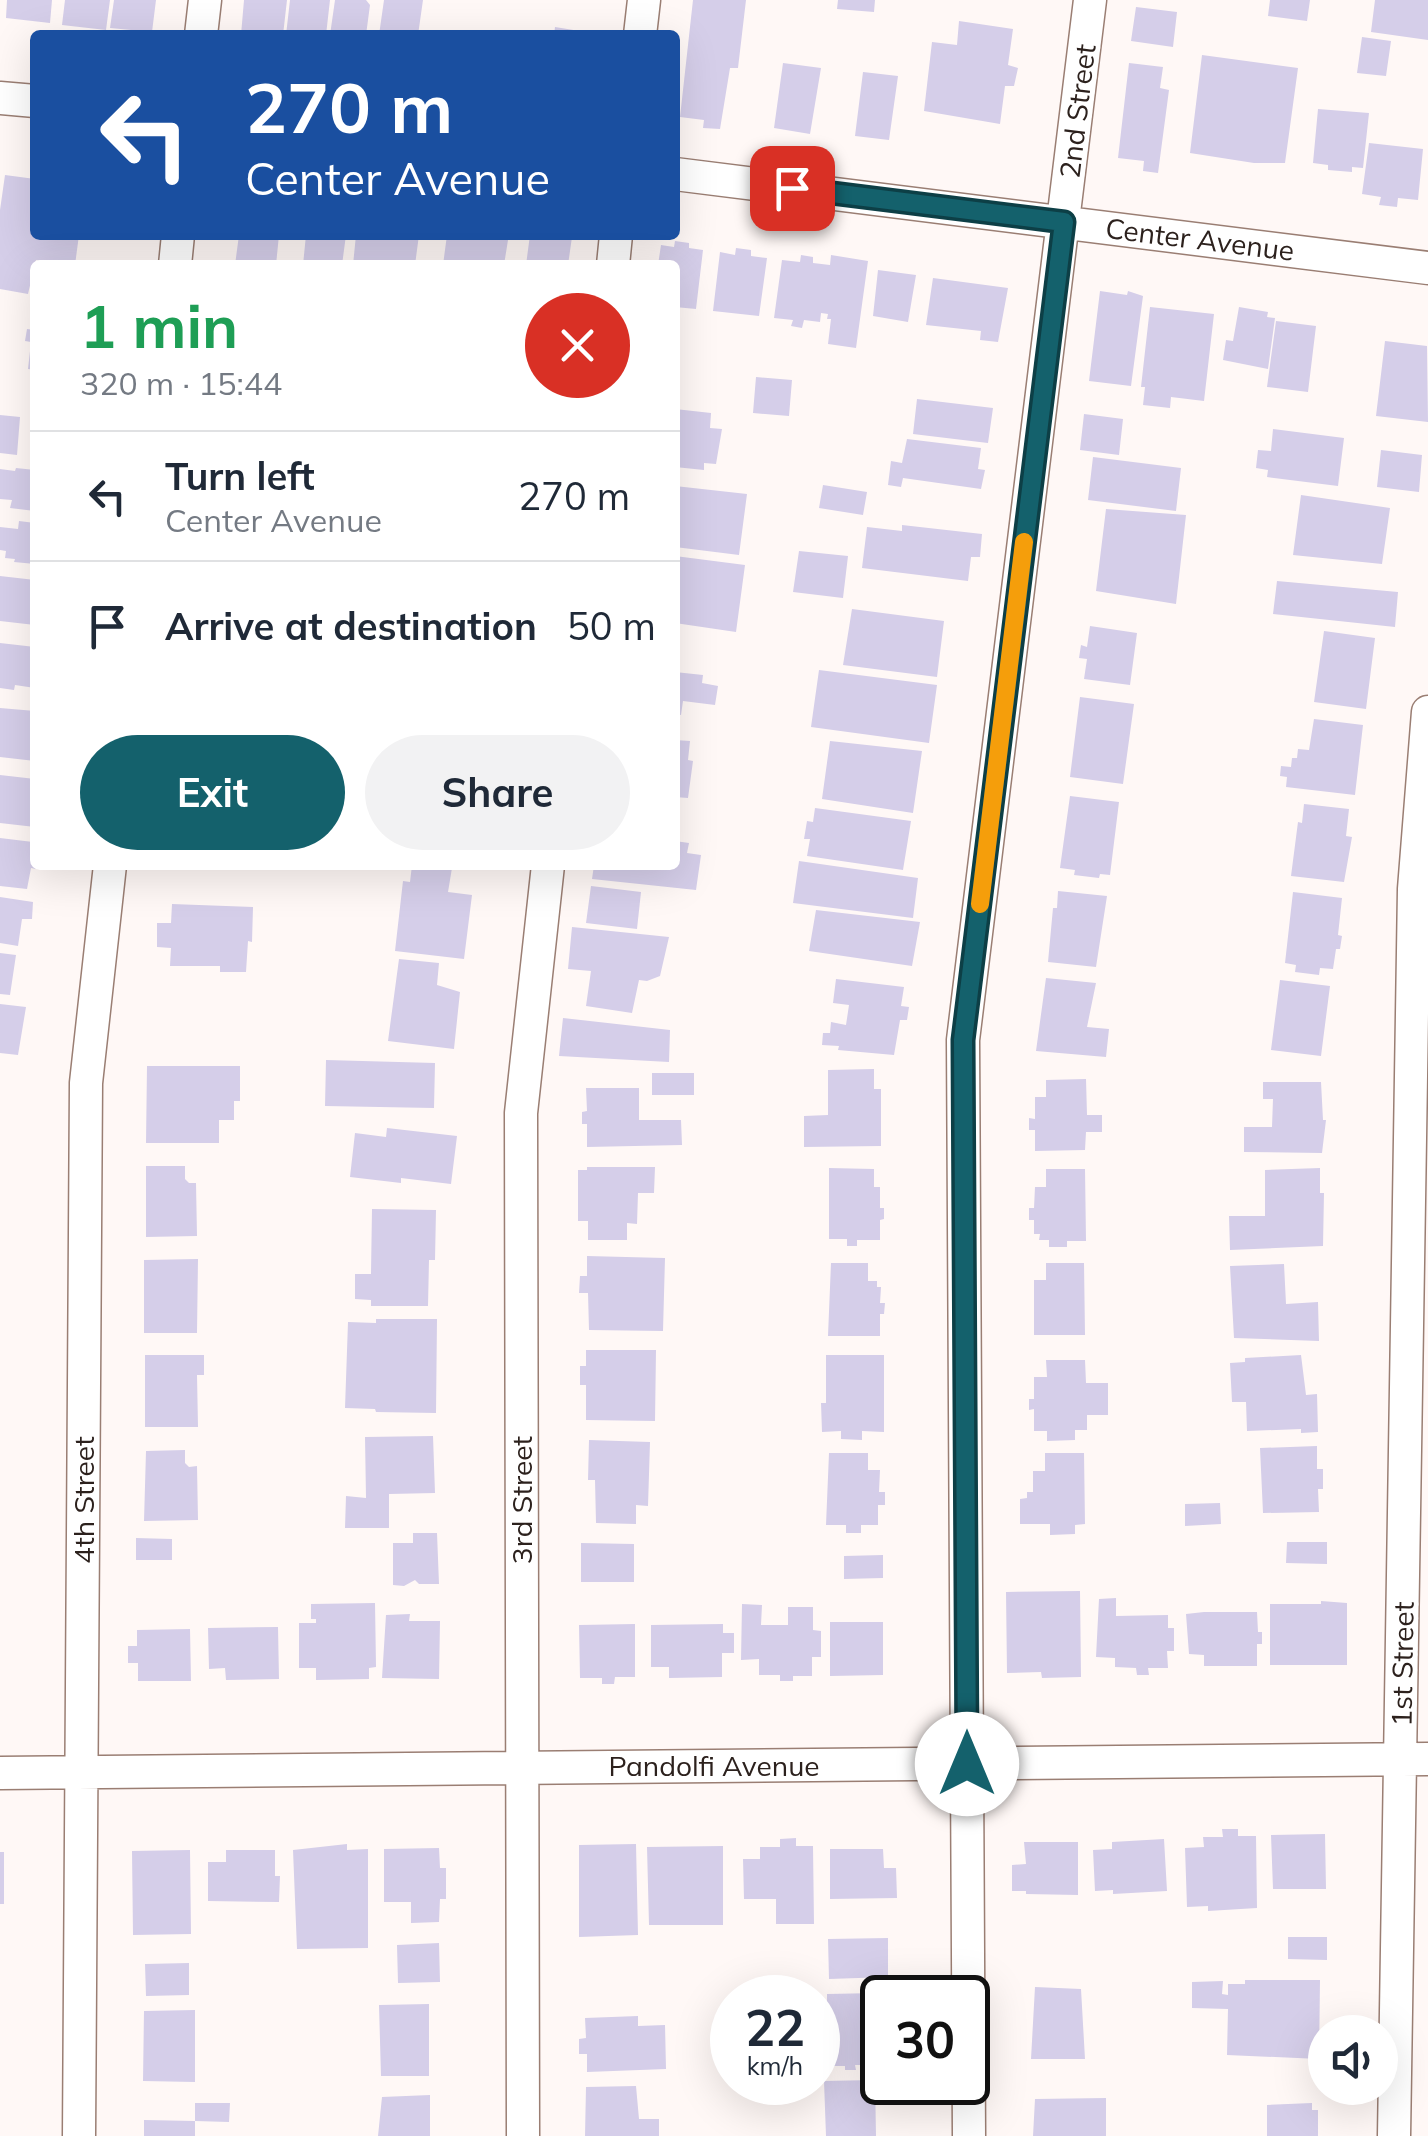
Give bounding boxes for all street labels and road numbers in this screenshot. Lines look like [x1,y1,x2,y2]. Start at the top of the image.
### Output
street label: 2nd Street [1051,42,1103,180]
street label: Center Avenue [1104,210,1296,268]
street label: 4th Street [66,1436,101,1564]
street label: 3rd Street [504,1436,539,1564]
street label: 1st Street [1383,1601,1421,1727]
street label: Pandolfi Avenue [608,1748,820,1783]

